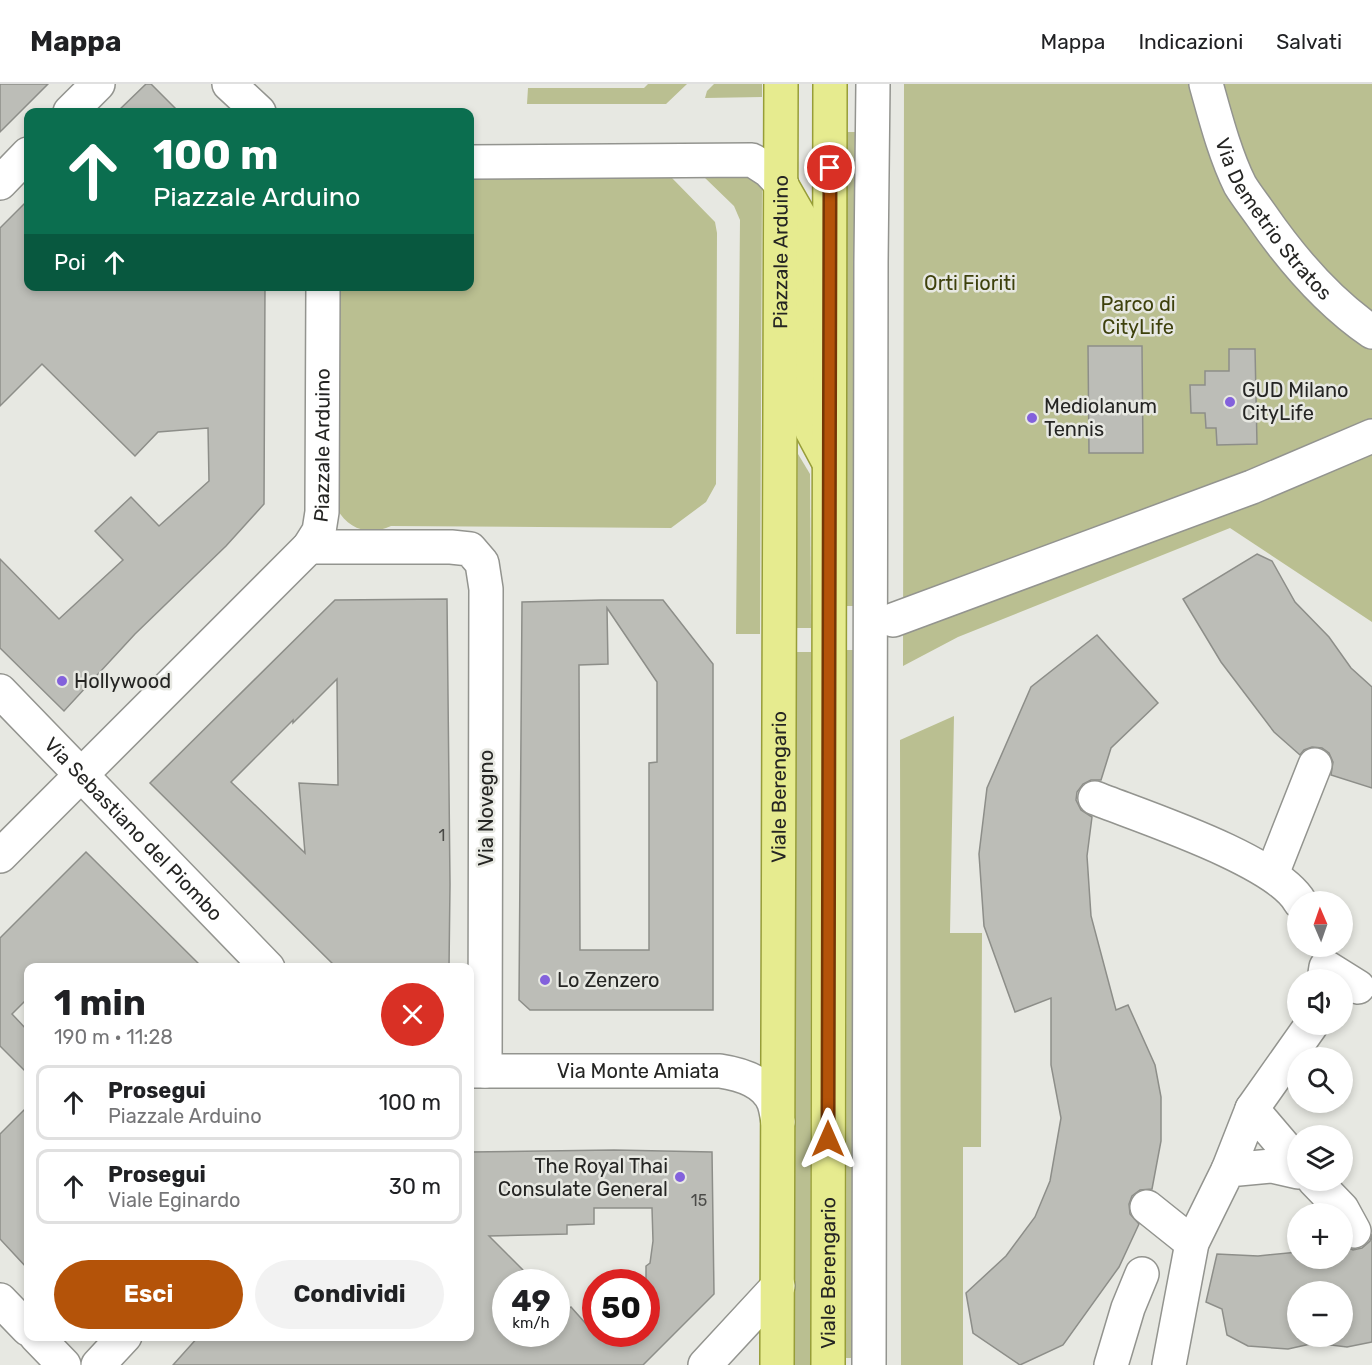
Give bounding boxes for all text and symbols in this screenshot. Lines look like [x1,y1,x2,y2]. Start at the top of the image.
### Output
text: Mappa [30,25,122,58]
text: Mappa [1040,29,1105,54]
text: Indicazioni [1138,29,1243,54]
text: Salvati [1276,29,1342,54]
text: 100 m [153,130,278,180]
icon: ahead [54,132,132,210]
street label: Via Demetrio Stratos [1210,135,1337,305]
pin [804,142,855,193]
icon: arrive [813,151,846,184]
street label: Piazzale Arduino [768,175,793,329]
text: Piazzale Arduino [153,181,361,213]
icon: ahead [98,246,131,279]
text: Poi [54,249,86,276]
park label: Orti Fioriti [924,271,1016,295]
park label: Parco di CityLife [1100,292,1176,339]
street label: Piazzale Arduino [309,368,335,524]
place label: GUD Milano CityLife [1242,378,1349,425]
place label: Mediolanum Tennis [1044,394,1157,441]
marker: GUD Milano CityLife [1223,395,1237,409]
marker: Mediolanum Tennis [1025,411,1039,425]
place label: Hollywood [74,669,171,693]
marker: Hollywood [55,674,69,688]
street label: Viale Berengario [767,711,791,863]
street label: Via Sebastiano del Piombo [39,732,228,926]
street label: Via Novegno [474,750,498,866]
house number: 1 [439,826,445,845]
north arrow [1287,891,1353,957]
map controls [1287,891,1353,1347]
place label: Lo Zenzero [557,968,660,992]
button: sound [1287,969,1353,1035]
marker: Lo Zenzero [538,973,552,987]
text: 1 min [54,981,146,1024]
button: close [381,983,444,1046]
text: 190 m · 11:28 [54,1025,173,1049]
button: search [1287,1047,1353,1113]
street label: Via Monte Amiata [557,1059,719,1083]
text: Prosegui [108,1077,206,1104]
icon: ahead [57,1086,90,1119]
text: 100 m [379,1089,441,1116]
text: Piazzale Arduino [108,1104,262,1128]
position arrow [796,1107,860,1171]
button: layers [1287,1125,1353,1191]
place label: The Royal Thai Consulate General [498,1154,668,1201]
text: Prosegui [108,1161,206,1188]
icon: ahead [57,1170,90,1203]
marker: The Royal Thai Consulate General [673,1170,687,1184]
text: 30 m [389,1173,441,1200]
text: Viale Eginardo [108,1188,241,1212]
house number: 15 [691,1191,707,1210]
street label: Viale Berengario [816,1197,840,1349]
button: + [1287,1203,1353,1269]
button: Esci [54,1260,243,1329]
button: Condividi [255,1260,444,1329]
speed limit sign: 50 [582,1269,660,1347]
button: − [1287,1281,1353,1347]
text: 49 [511,1283,551,1319]
text: km/h [512,1314,550,1332]

